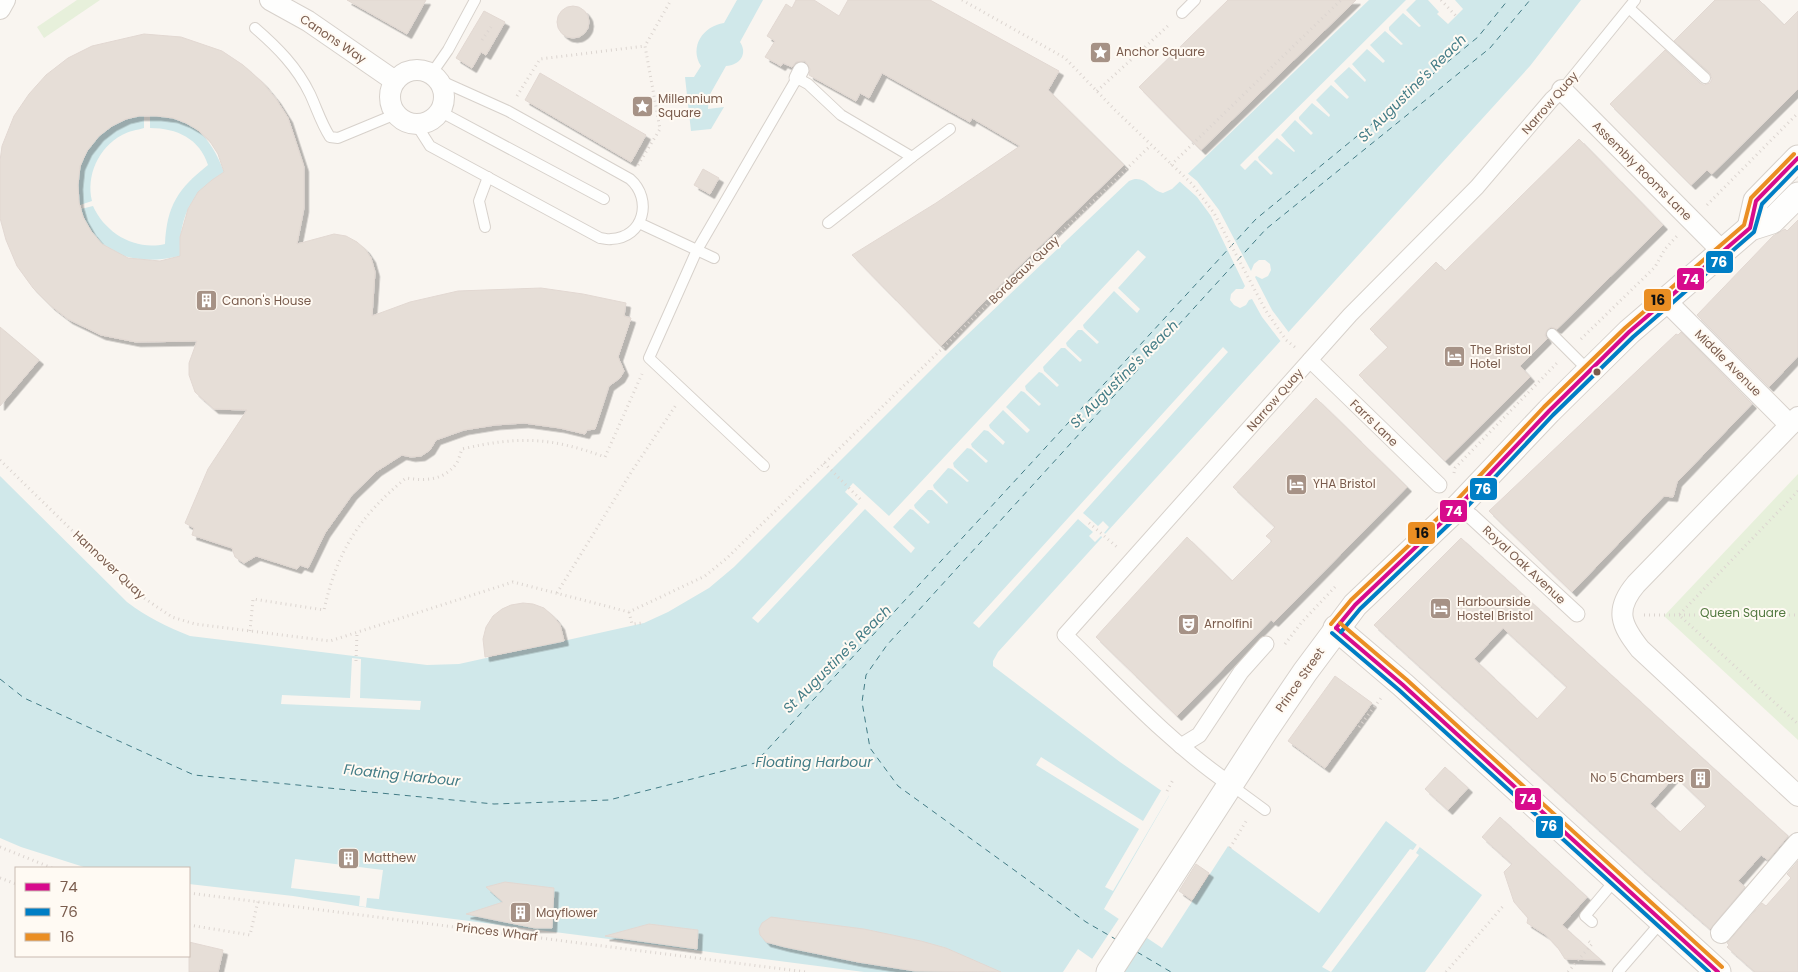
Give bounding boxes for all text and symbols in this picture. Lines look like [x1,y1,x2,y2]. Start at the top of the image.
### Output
street label: Canons Way [297,10,370,67]
water label: St Augustine's Reach [1353,29,1471,147]
place icon: Anchor Square [1088,40,1112,64]
place label: Anchor Square [1116,43,1205,60]
street label: Narrow Quay [1518,67,1582,138]
place label: Millennium Square [658,90,723,121]
place icon: Millennium Square [630,94,654,118]
street label: Assembly Rooms Lane [1589,117,1696,224]
street label: Bordeaux Quay [985,231,1063,308]
line badge: 76 [1705,250,1734,274]
text: 76 [1711,252,1727,272]
line badge: 74 [1676,267,1705,291]
text: 74 [1683,269,1699,289]
line badge: 16 [1643,288,1672,312]
building icon: Canon's House [194,289,218,313]
text: 16 [1651,290,1665,310]
place label: Canon's House [222,292,311,309]
water label: St Augustine's Reach [1065,315,1183,433]
street label: Middle Avenue [1691,325,1766,400]
place label: The Bristol Hotel [1470,341,1531,372]
hotel icon: The Bristol Hotel [1442,345,1466,369]
street label: Narrow Quay [1243,364,1307,435]
unlabelled marker [1592,367,1602,377]
street label: Farrs Lane [1347,395,1402,450]
hotel icon: YHA Bristol [1285,472,1309,496]
place label: YHA Bristol [1313,475,1376,492]
line badge: 76 [1469,477,1498,501]
text: 76 [1475,479,1491,499]
line badge: 74 [1439,499,1468,523]
text: 74 [1446,501,1462,521]
line badge: 16 [1407,521,1436,545]
street label: Royal Oak Avenue [1479,522,1570,608]
text: 16 [1415,523,1429,543]
street label: Hannover Quay [69,527,149,603]
place label: Harbourside Hostel Bristol [1457,593,1533,624]
hotel icon: Harbourside Hostel Bristol [1429,597,1453,621]
water label: St Augustine's Reach [778,600,896,718]
park label: Queen Square [1700,604,1786,621]
theatre icon: Arnolfini [1176,612,1200,636]
place label: Arnolfini [1204,615,1252,632]
street label: Prince Street [1271,644,1328,715]
water label: Floating Harbour [755,752,873,772]
water label: Floating Harbour [343,759,462,791]
building icon: No 5 Chambers [1688,766,1712,790]
place label: No 5 Chambers [1590,769,1684,786]
line badge: 74 [1514,787,1542,811]
text: 74 [1520,789,1536,809]
line badge: 76 [1535,815,1564,839]
text: 76 [1541,816,1557,836]
building icon: Matthew [336,846,360,870]
place label: Matthew [364,849,416,866]
legend [15,867,190,957]
text: 74 [60,876,78,897]
text: 76 [60,901,78,922]
building icon: Mayflower [508,901,532,925]
place label: Mayflower [536,904,598,921]
street label: Princes Wharf [455,918,539,945]
text: 16 [60,926,74,947]

